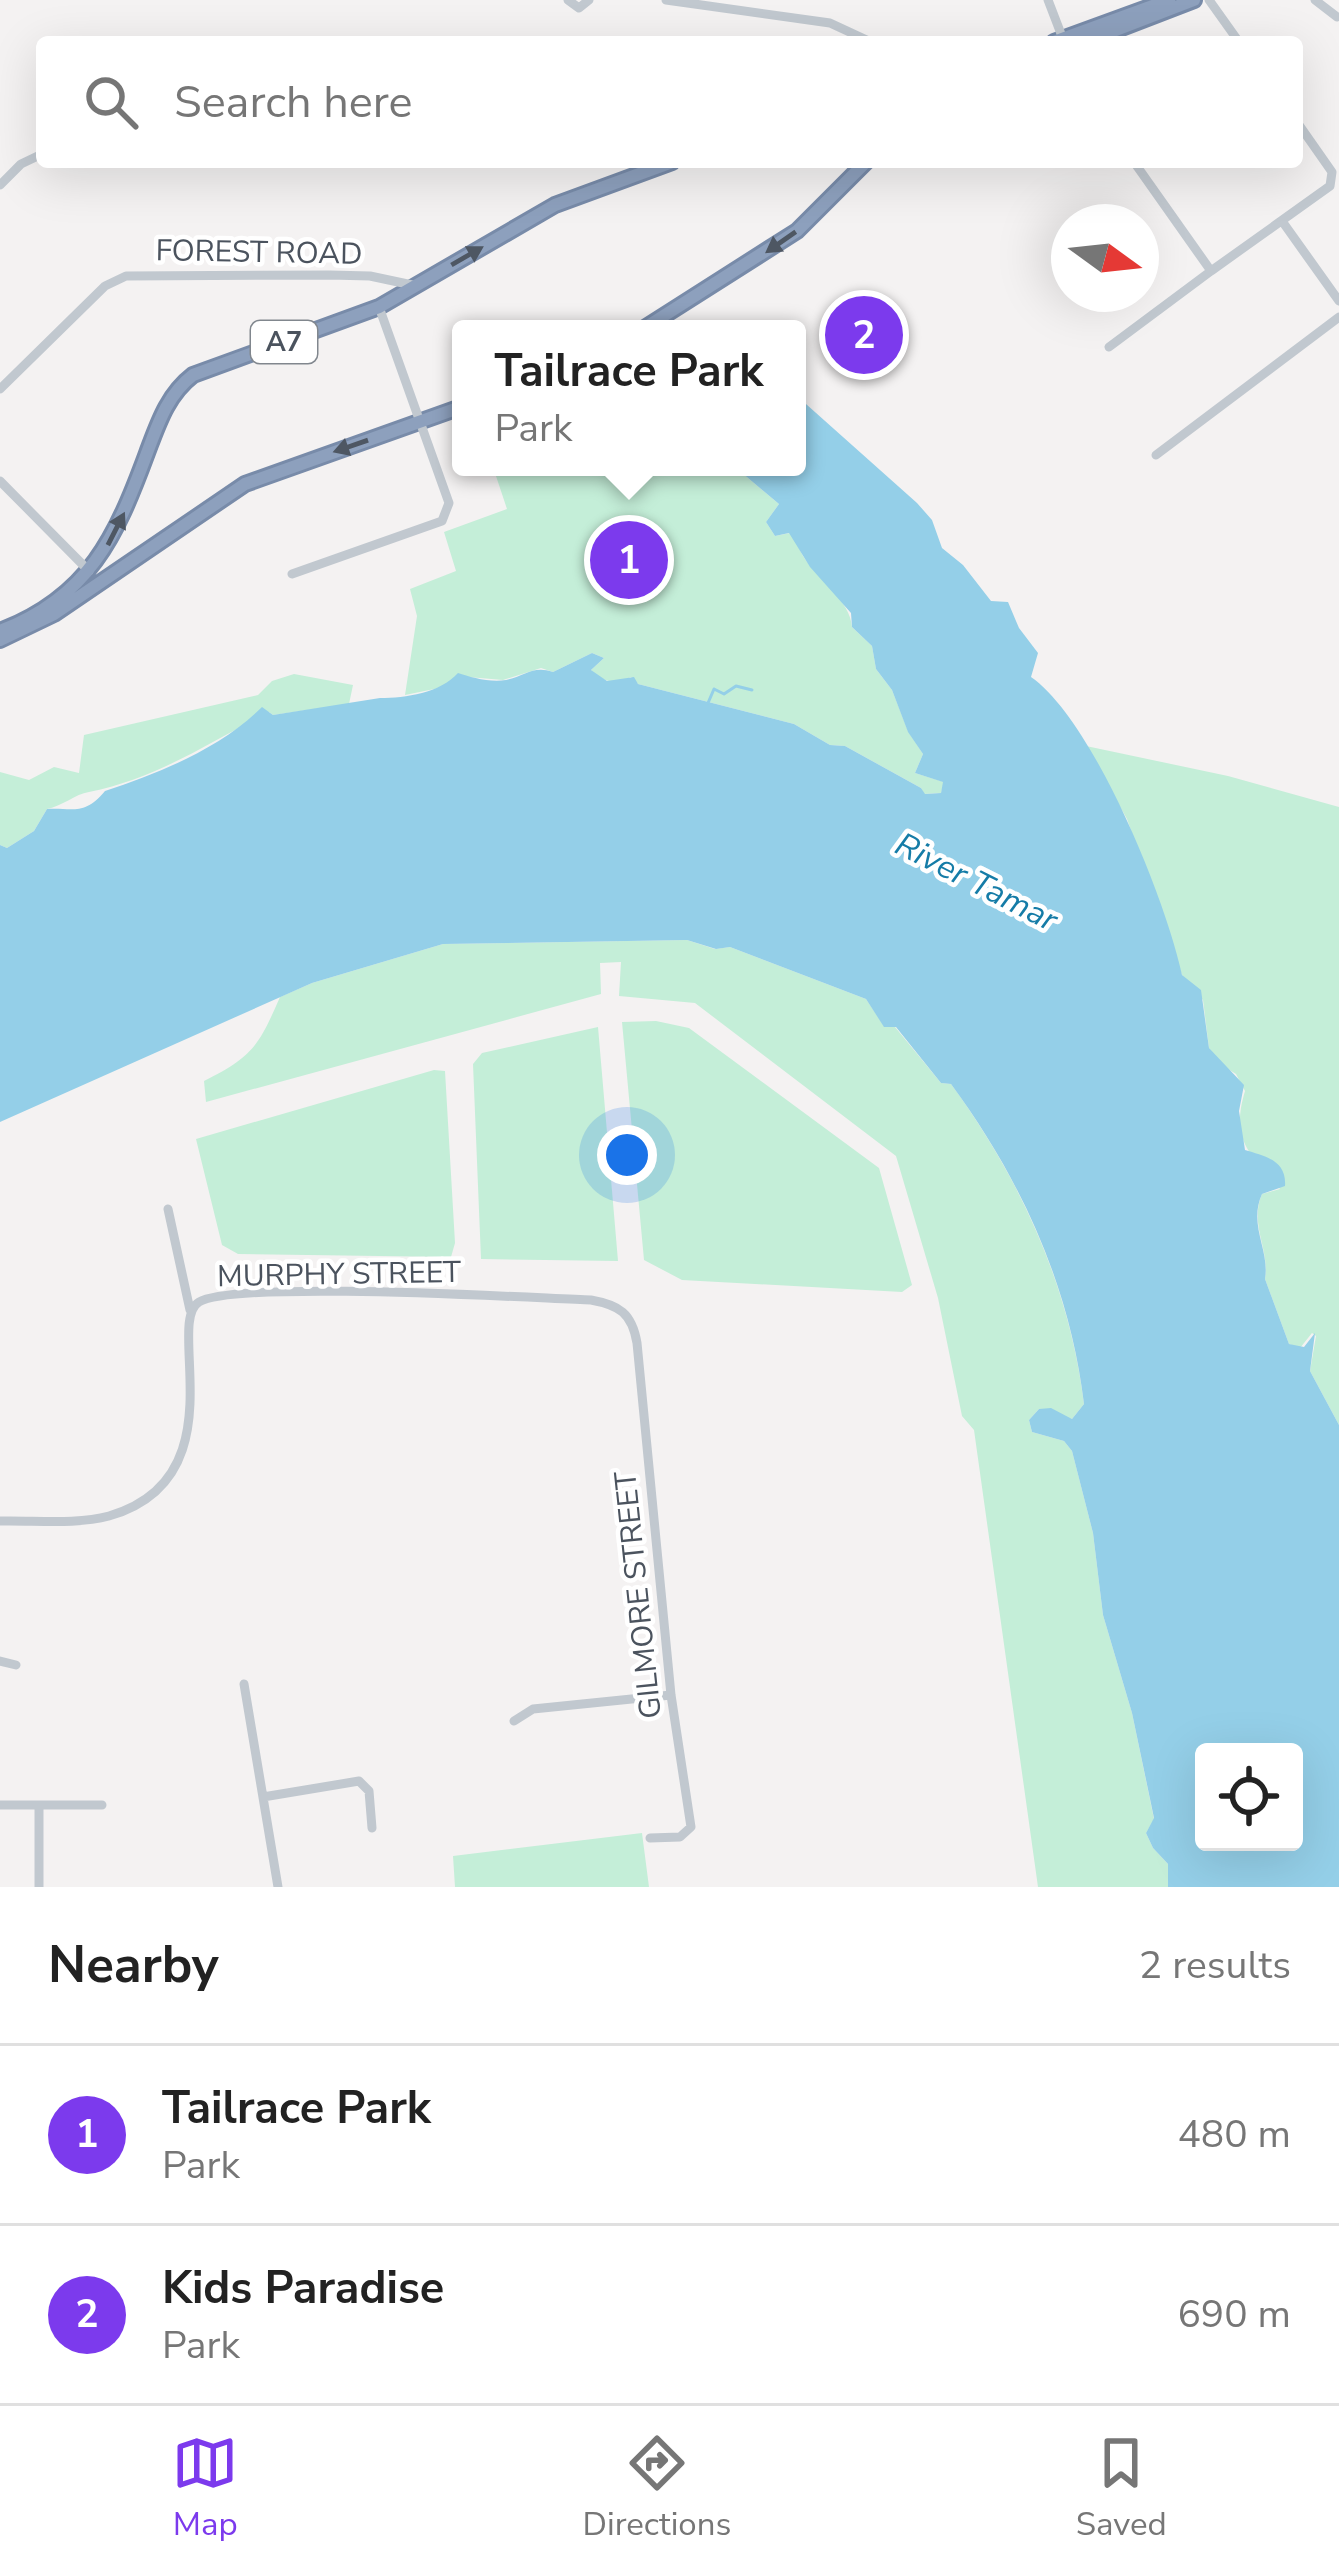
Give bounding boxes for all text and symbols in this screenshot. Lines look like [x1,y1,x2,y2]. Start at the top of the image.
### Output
search box [36,36,1303,168]
icon: search [78,69,144,135]
text: Search here [174,72,413,133]
north arrow [1051,204,1159,312]
street label: FOREST ROAD [155,230,363,275]
one-way arrow [765,230,797,253]
one-way arrow [450,247,484,268]
pin: 2 [825,290,903,380]
popup [452,320,806,476]
road number: A7 [251,321,317,363]
text: Tailrace Park [495,341,763,402]
text: Park [495,402,572,455]
one-way arrow [332,438,368,456]
one-way arrow [105,512,125,546]
pin: 1 [590,515,668,605]
water label: River Tamar [887,822,1066,943]
your location [597,1125,657,1185]
street label: MURPHY STREET [217,1252,461,1297]
street label: GILMORE STREET [605,1469,672,1721]
map controls [1195,1743,1303,1851]
button: locate [1195,1743,1303,1851]
text: Nearby [48,1930,219,2000]
text: 2 results [1139,1939,1291,1992]
text: Tailrace Park [162,2078,431,2139]
text: 1 [75,2108,99,2161]
text: 480 m [1177,2108,1291,2161]
text: Park [162,2139,240,2192]
text: Kids Paradise [162,2258,444,2319]
text: 2 [75,2288,99,2341]
text: 690 m [1177,2288,1291,2341]
text: Park [162,2319,240,2372]
tab: Map [172,2430,238,2547]
tab: Directions [583,2430,731,2547]
tab: Saved [1076,2430,1167,2547]

